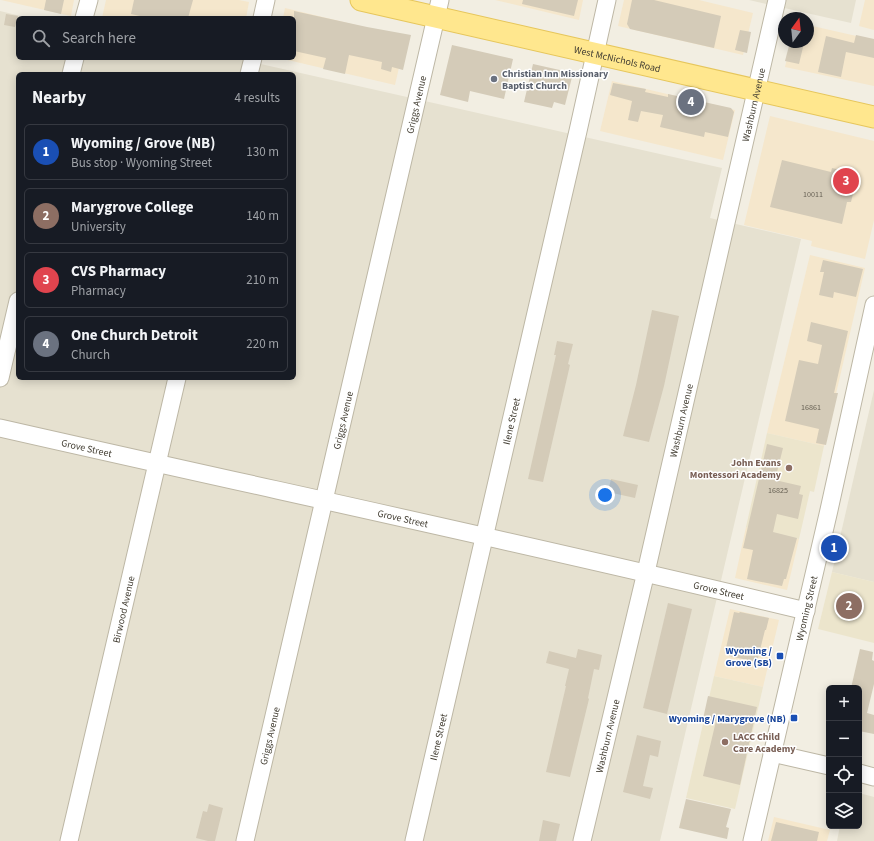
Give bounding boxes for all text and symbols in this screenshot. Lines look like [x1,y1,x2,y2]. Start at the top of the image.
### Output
north arrow [778,12,814,48]
search box [16,16,296,60]
icon: search [30,27,52,49]
text: Search here [62,28,136,49]
street label: West McNichols Road [572,43,662,76]
place label: Christian Inn Missionary Baptist Church [502,67,609,93]
street label: Washburn Avenue [739,67,769,143]
street label: Griggs Avenue [403,74,430,135]
marker: Christian Inn Missionary Baptist Church [489,74,499,84]
text: Nearby [32,86,86,110]
pin: 4 [678,87,704,117]
text: 4 results [235,89,280,107]
text: Wyoming / Grove (NB) [71,133,215,154]
text: 1 [43,143,49,161]
text: 130 m [246,143,279,161]
text: Bus stop · Wyoming Street [71,154,212,172]
pin: 3 [833,166,859,196]
house number: 10011 [803,189,823,200]
text: Marygrove College [71,197,194,218]
text: 2 [43,207,49,225]
text: 140 m [246,207,279,225]
text: University [71,218,126,236]
text: CVS Pharmacy [71,261,166,282]
text: 3 [43,271,49,289]
text: 210 m [246,271,279,289]
text: Pharmacy [71,282,126,300]
text: One Church Detroit [71,325,198,346]
text: 4 [43,335,49,353]
text: 220 m [246,335,279,353]
text: Church [71,346,110,364]
street label: Washburn Avenue [666,382,697,459]
street label: Griggs Avenue [330,390,357,451]
street label: Ilene Street [500,396,524,446]
house number: 16861 [801,402,821,413]
street label: Grove Street [60,436,114,461]
place label: John Evans Montessori Academy [690,456,782,482]
marker: John Evans Montessori Academy [784,463,794,473]
your location [595,485,615,505]
house number: 16825 [768,485,788,496]
street label: Grove Street [376,507,430,532]
pin: 1 [821,533,847,563]
street label: Birwood Avenue [109,574,139,644]
street label: Wyoming Street [793,574,822,642]
street label: Grove Street [692,578,746,604]
pin: 2 [836,591,862,621]
place label: Wyoming / Grove (SB) [725,644,773,670]
marker: Wyoming / Grove (SB) [775,651,785,661]
map controls [826,685,862,829]
button: + [826,685,862,721]
street label: Washburn Avenue [592,698,623,774]
street label: Griggs Avenue [257,706,284,766]
street label: Ilene Street [427,712,451,762]
place label: Wyoming / Marygrove (NB) [669,712,786,726]
marker: Wyoming / Marygrove (NB) [789,713,799,723]
button: − [826,721,862,757]
place label: LACC Child Care Academy [733,730,796,756]
marker: LACC Child Care Academy [720,737,730,747]
button: locate [826,757,862,793]
button: layers [826,793,862,829]

